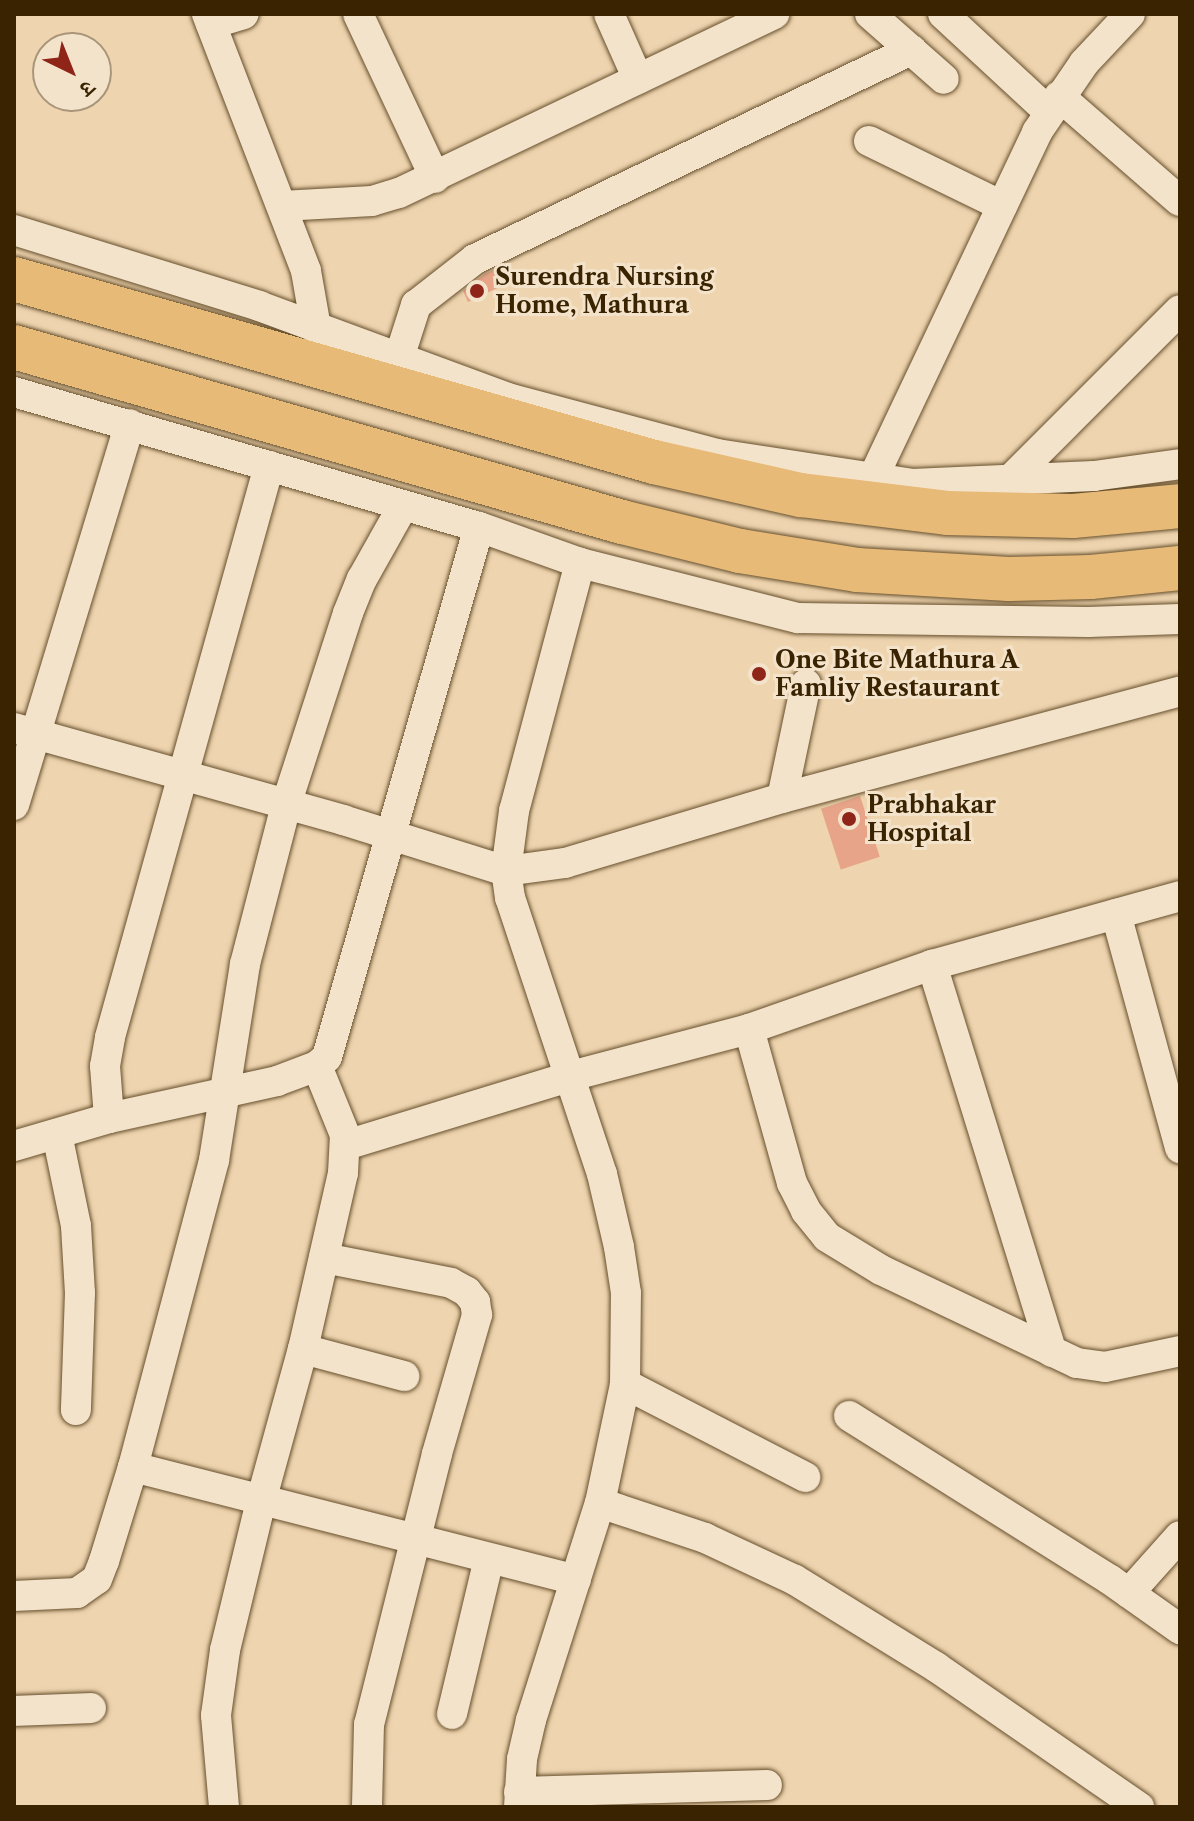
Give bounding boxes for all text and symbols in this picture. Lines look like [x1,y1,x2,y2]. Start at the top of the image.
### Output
north arrow [32,32,112,112]
text: उ [74,75,101,102]
place label: Surendra Nursing Home, Mathura [495,263,714,319]
marker: Surendra Nursing Home, Mathura [466,280,488,302]
place label: One Bite Mathura A Famliy Restaurant [775,646,1020,702]
marker: One Bite Mathura A Famliy Restaurant [750,665,768,683]
place label: Prabhakar Hospital [867,791,996,847]
marker: Prabhakar Hospital [838,808,860,830]

